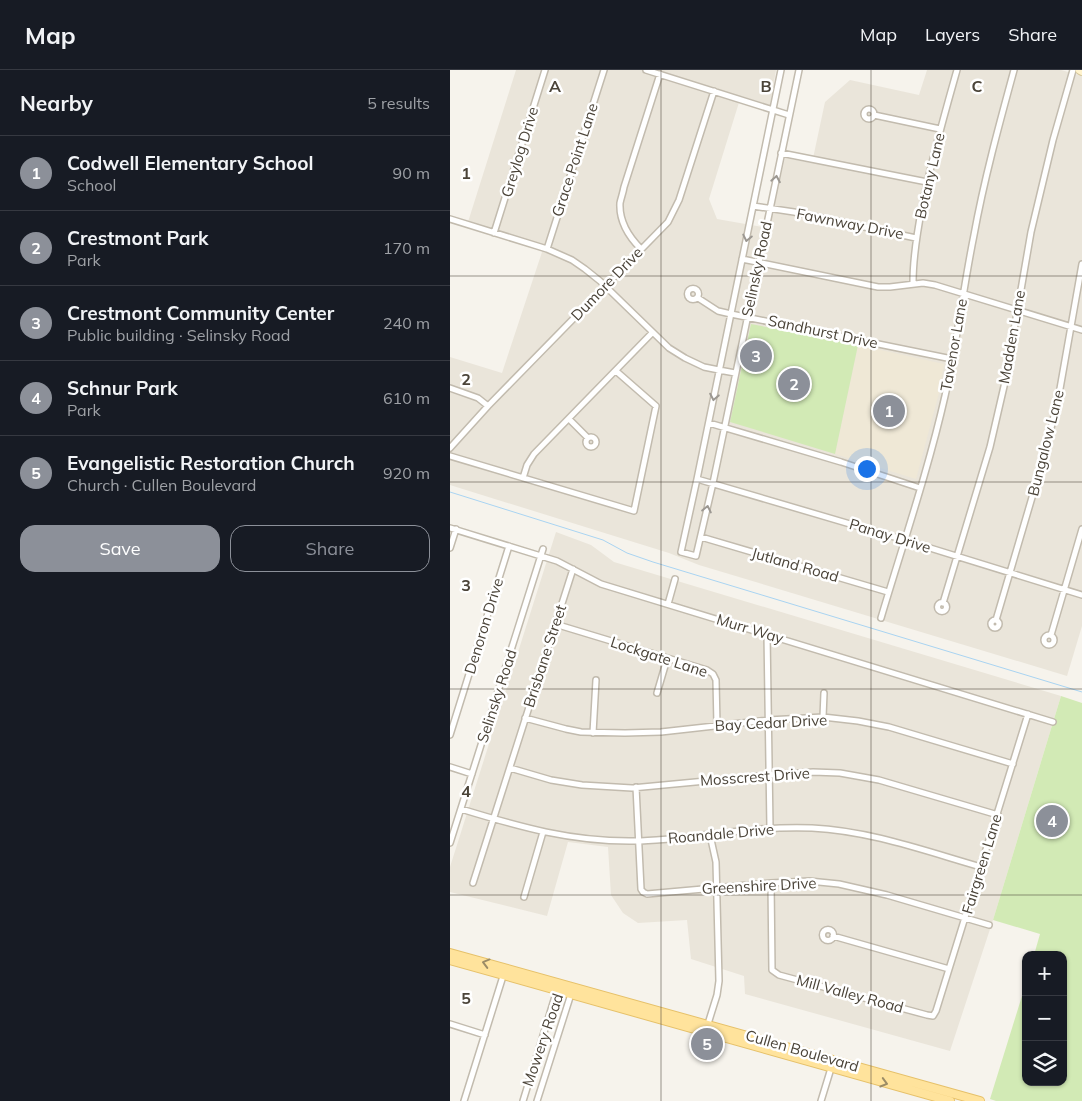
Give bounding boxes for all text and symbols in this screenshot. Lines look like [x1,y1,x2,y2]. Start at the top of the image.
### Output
text: Map [25,20,76,50]
text: Map [860,23,897,46]
text: Layers [925,23,980,46]
text: Share [1008,23,1057,46]
text: A [549,76,561,96]
text: B [760,76,772,96]
text: C [972,76,983,96]
text: Nearby [20,90,93,116]
text: 5 results [367,93,430,113]
street label: Grace Point Lane [547,101,602,219]
street label: Greylog Drive [497,104,542,199]
street label: Botany Lane [910,131,949,221]
text: Codwell Elementary School [67,151,313,175]
text: 1 [31,163,41,183]
text: 90 m [393,163,430,183]
text: 1 [461,163,471,183]
one-way arrow [770,174,781,183]
text: School [67,175,116,195]
street label: Fawnway Drive [795,204,905,243]
street label: Selinsky Road [737,219,776,318]
text: Crestmont Park [67,226,209,250]
one-way arrow [742,233,753,242]
text: 2 [31,238,41,258]
text: 170 m [383,238,430,258]
street label: Dumore Drive [567,243,647,325]
text: Park [67,250,101,270]
street label: Madden Lane [994,289,1029,385]
street label: Tavenor Lane [936,297,971,393]
text: Crestmont Community Center [67,301,334,325]
street label: Sandhurst Drive [766,311,880,352]
text: 3 [31,313,41,333]
text: 240 m [383,313,430,333]
text: Public building · Selinsky Road [67,325,290,345]
pin: 3 [740,337,772,375]
pin: 2 [778,365,810,403]
text: 2 [461,369,471,389]
text: Schnur Park [67,376,178,400]
text: 4 [31,388,41,408]
text: 610 m [383,388,430,408]
street label: Bungalow Lane [1023,388,1068,498]
one-way arrow [709,392,719,401]
pin: 1 [873,392,905,430]
text: Park [67,400,101,420]
text: Evangelistic Restoration Church [67,451,355,475]
your location [854,456,880,482]
text: 5 [31,463,41,483]
text: 920 m [383,463,430,483]
text: Church · Cullen Boulevard [67,475,256,495]
one-way arrow [701,504,712,513]
street label: Panay Drive [847,514,933,557]
button: Save [20,525,220,572]
button: Share [230,525,430,572]
street label: Jutland Road [749,543,841,586]
street label: Denoron Drive [460,575,507,676]
text: 3 [461,575,471,595]
street label: Brisbane Street [519,602,570,710]
street label: Murr Way [714,609,786,648]
street label: Lockgate Lane [608,632,710,681]
street label: Selinsky Road [472,647,521,745]
street label: Bay Cedar Drive [714,710,828,735]
street label: Mosscrest Drive [699,763,811,790]
text: 4 [461,781,471,801]
pin: 4 [1036,802,1068,840]
street label: Fairgreen Lane [957,812,1006,916]
street label: Roandale Drive [667,819,775,848]
street label: Greenshire Drive [701,873,817,898]
map controls [1022,951,1067,1086]
button: + [1022,951,1067,996]
one-way arrow [482,958,490,968]
street label: Mill Valley Road [795,970,906,1017]
text: 5 [461,988,471,1008]
street label: Mowery Road [518,991,567,1089]
button: − [1022,996,1067,1041]
pin: 5 [691,1025,723,1063]
street label: Cullen Boulevard [743,1025,861,1076]
button: layers [1022,1041,1067,1086]
one-way arrow [880,1077,888,1087]

